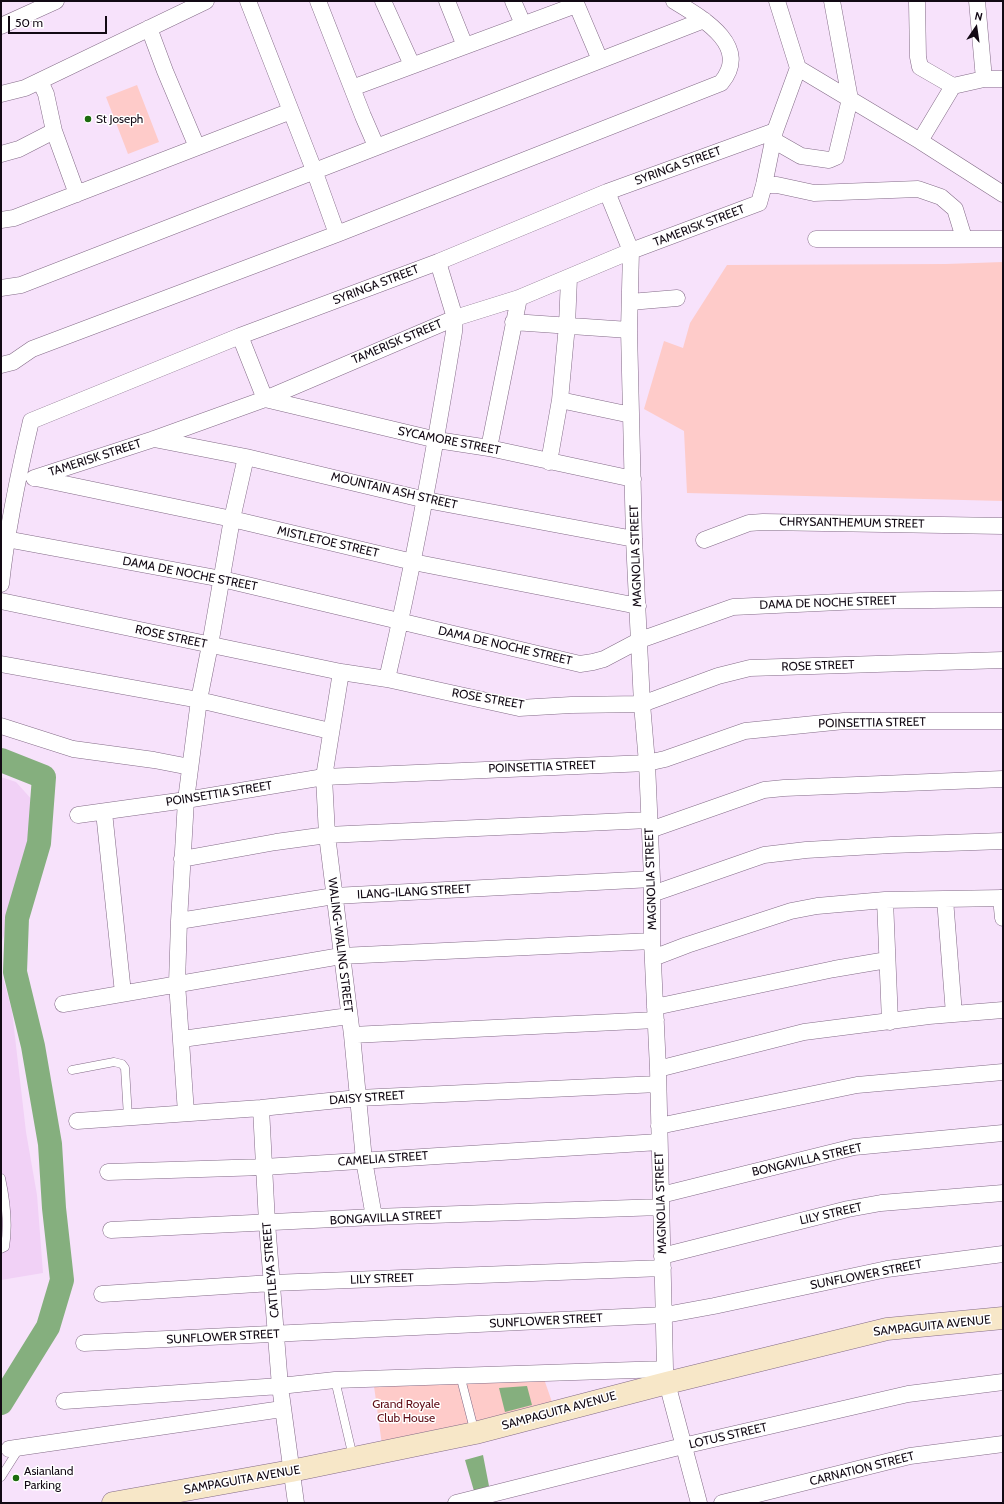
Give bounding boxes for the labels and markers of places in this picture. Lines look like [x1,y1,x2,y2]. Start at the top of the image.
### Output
place label: St Joseph [96,112,143,126]
marker: St Joseph [83,114,93,124]
place label: Asianland Parking [24,1464,73,1492]
marker: Asianland Parking [11,1473,21,1483]

